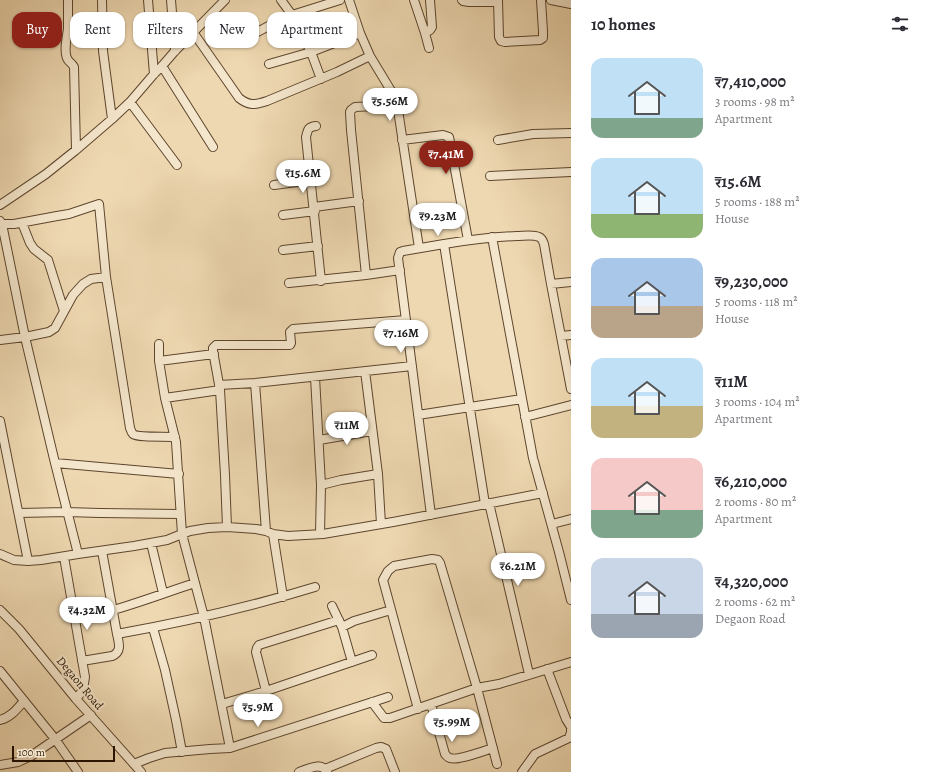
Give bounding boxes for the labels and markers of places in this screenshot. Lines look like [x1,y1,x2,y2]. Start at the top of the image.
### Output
pin: ₹5.56M [357,88,423,122]
pin: ₹7.41M [413,141,479,175]
pin: ₹15.6M [270,160,336,194]
pin: ₹9.23M [405,203,471,237]
pin: ₹7.16M [368,320,434,354]
pin: ₹11M [323,412,371,446]
pin: ₹6.21M [485,553,551,587]
pin: ₹4.32M [54,597,120,631]
pin: ₹5.9M [230,694,286,728]
pin: ₹5.99M [419,709,485,743]

